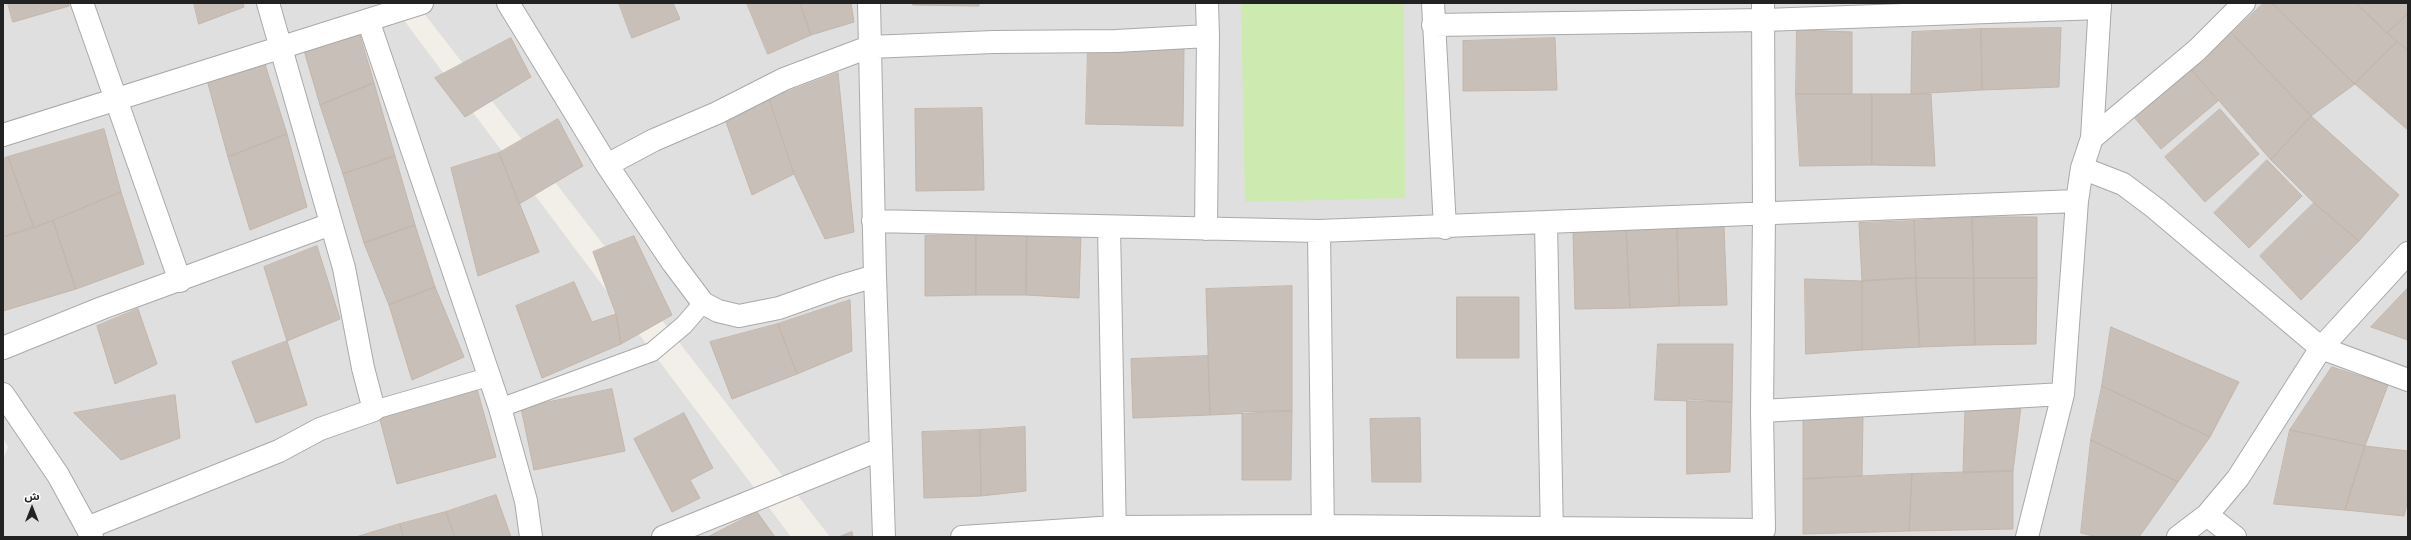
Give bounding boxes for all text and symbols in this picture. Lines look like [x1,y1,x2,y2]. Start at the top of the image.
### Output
north arrow [12,488,52,528]
text: ش [24,489,40,502]

